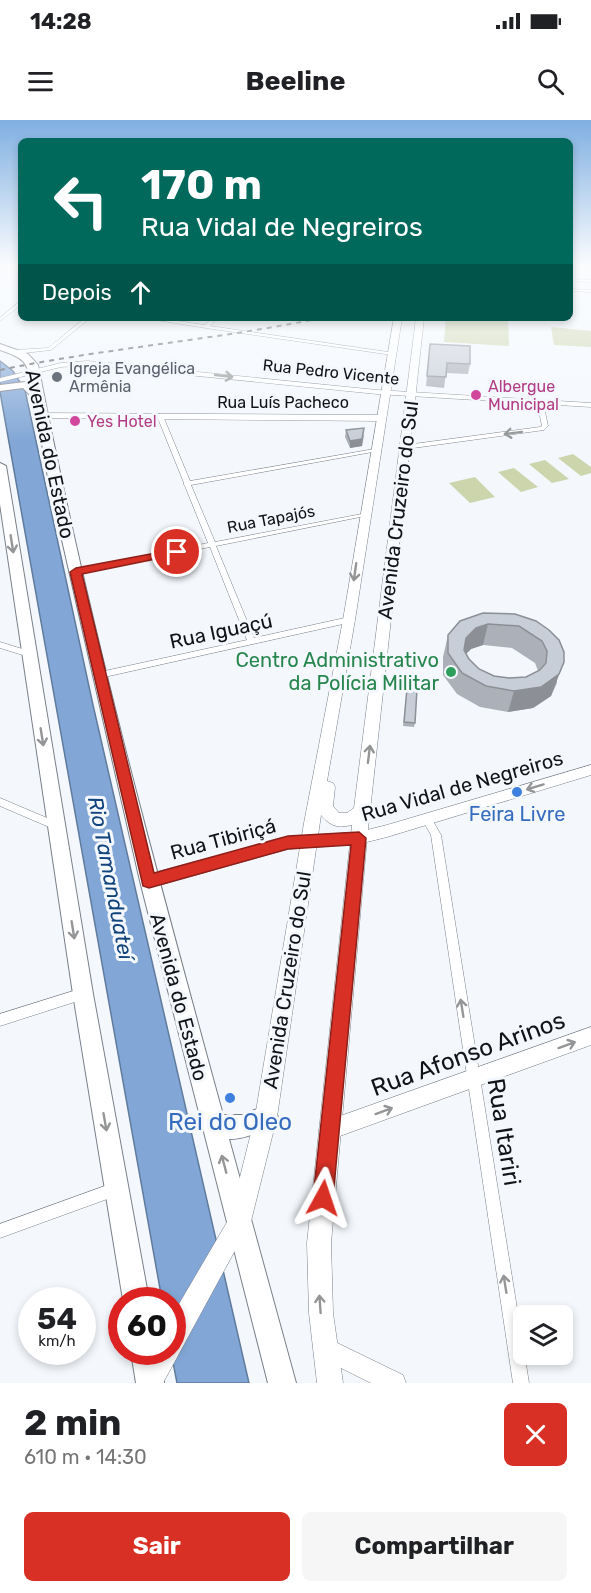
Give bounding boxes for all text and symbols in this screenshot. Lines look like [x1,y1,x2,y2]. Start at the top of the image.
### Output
text: 14:28 [30,8,92,35]
icon: menu [24,65,57,98]
text: Beeline [246,65,345,97]
icon: search [534,65,567,98]
text: 170 m [141,160,262,210]
icon: left [42,162,120,240]
text: Rua Vidal de Negreiros [141,211,423,243]
icon: ahead [124,276,157,309]
text: Depois [42,279,112,306]
street label: Rua Pedro Vicente [262,355,400,389]
place label: Igreja Evangélica Armênia [69,359,195,396]
street label: Avenida do Estado [20,367,80,541]
marker: Igreja Evangélica Armênia [50,370,64,384]
one-way arrow [214,371,234,382]
place label: Albergue Municipal [488,377,559,414]
marker: Albergue Municipal [469,388,483,402]
street label: Rua Luís Pacheco [217,393,349,412]
street label: Avenida Cruzeiro do Sul [373,399,423,621]
place label: Yes Hotel [87,412,157,431]
marker: Yes Hotel [68,414,82,428]
one-way arrow [504,428,524,439]
street label: Rua Tapajós [225,501,317,537]
pin [151,526,202,577]
one-way arrow [7,534,18,554]
icon: arrive [160,535,193,568]
one-way arrow [350,562,361,582]
street label: Rua Iguaçú [167,608,275,654]
place label: Centro Administrativo da Polícia Militar [235,648,439,695]
marker: Centro Administrativo da Polícia Militar [444,665,458,679]
one-way arrow [37,727,48,746]
one-way arrow [364,745,375,765]
street label: Rua Vidal de Negreiros [358,746,566,826]
one-way arrow [526,782,545,793]
marker: Feira Livre [510,785,524,799]
water label: Rio Tamanduateí [83,794,140,965]
place label: Feira Livre [469,802,565,826]
street label: Rua Tibiriçá [168,813,278,865]
street label: Avenida Cruzeiro do Sul [258,870,316,1090]
street label: Avenida do Estado [145,911,213,1083]
one-way arrow [67,919,78,939]
one-way arrow [457,999,468,1018]
street label: Rua Afonso Arinos [367,1006,569,1102]
one-way arrow [557,1038,576,1049]
street label: Rua Itariri [482,1076,526,1188]
marker: Rei do Oleo [223,1091,237,1105]
one-way arrow [374,1105,393,1116]
place label: Rei do Oleo [168,1108,292,1136]
one-way arrow [100,1111,111,1131]
one-way arrow [218,1155,229,1174]
position arrow [291,1166,355,1230]
one-way arrow [500,1274,511,1294]
speed limit sign: 60 [108,1287,186,1365]
one-way arrow [314,1295,325,1315]
text: 54 [37,1301,77,1337]
map controls [513,1305,573,1365]
button: layers [513,1305,573,1365]
text: km/h [38,1332,76,1350]
text: 2 min [24,1401,122,1444]
button: close [504,1403,567,1466]
text: 610 m · 14:30 [24,1445,147,1469]
button: Sair [24,1512,290,1581]
button: Compartilhar [302,1512,567,1581]

